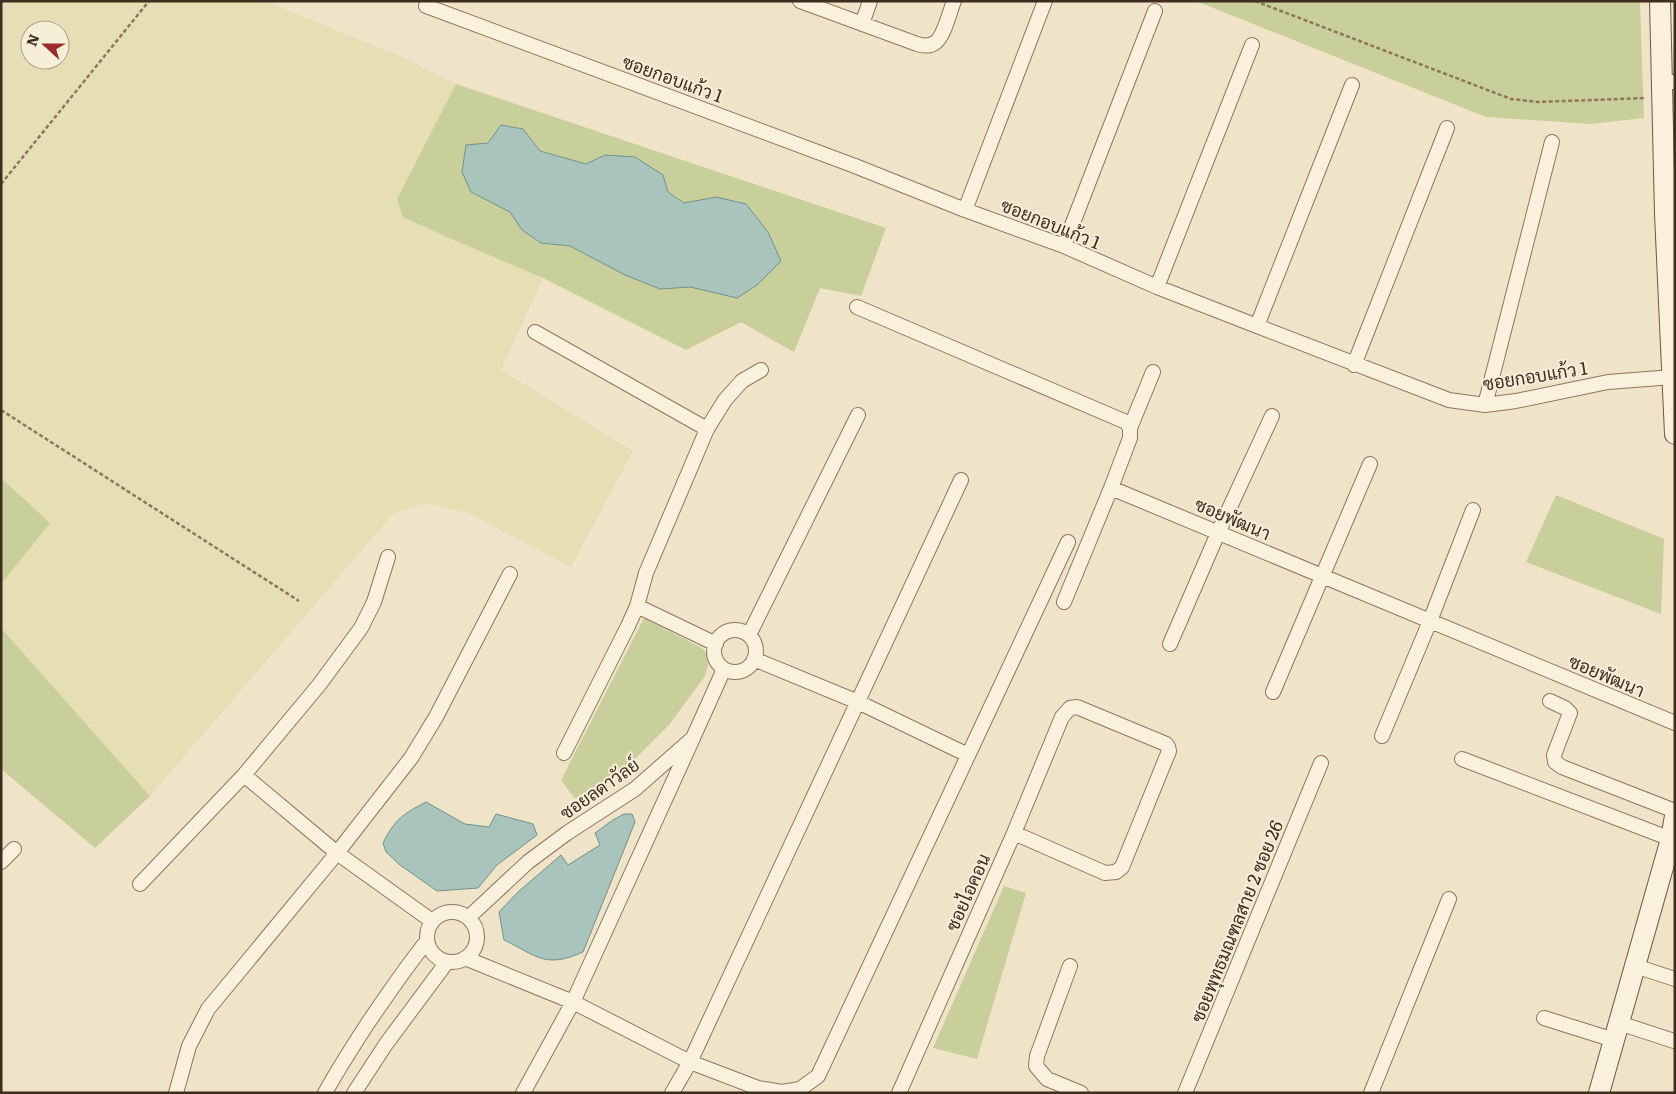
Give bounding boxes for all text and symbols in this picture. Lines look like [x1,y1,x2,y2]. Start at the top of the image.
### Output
north arrow [20,20,70,70]
text: N [20,31,43,49]
street label: ซอยกอบแก้ว 1 [619,47,727,109]
street label: ซอยกอบแก้ว 1 [997,191,1105,255]
street label: ซอยกอบแก้ว 1 [1481,353,1589,397]
street label: ซอยพัฒนา [1191,490,1275,546]
street label: ซอยพัฒนา [1565,647,1649,703]
street label: ซอยลดาวัลย์ [554,751,644,825]
street label: ซอยพุทธมณฑลสาย 2 ซอย 26 [1183,816,1289,1026]
street label: ซอยไอคอน [938,849,996,935]

